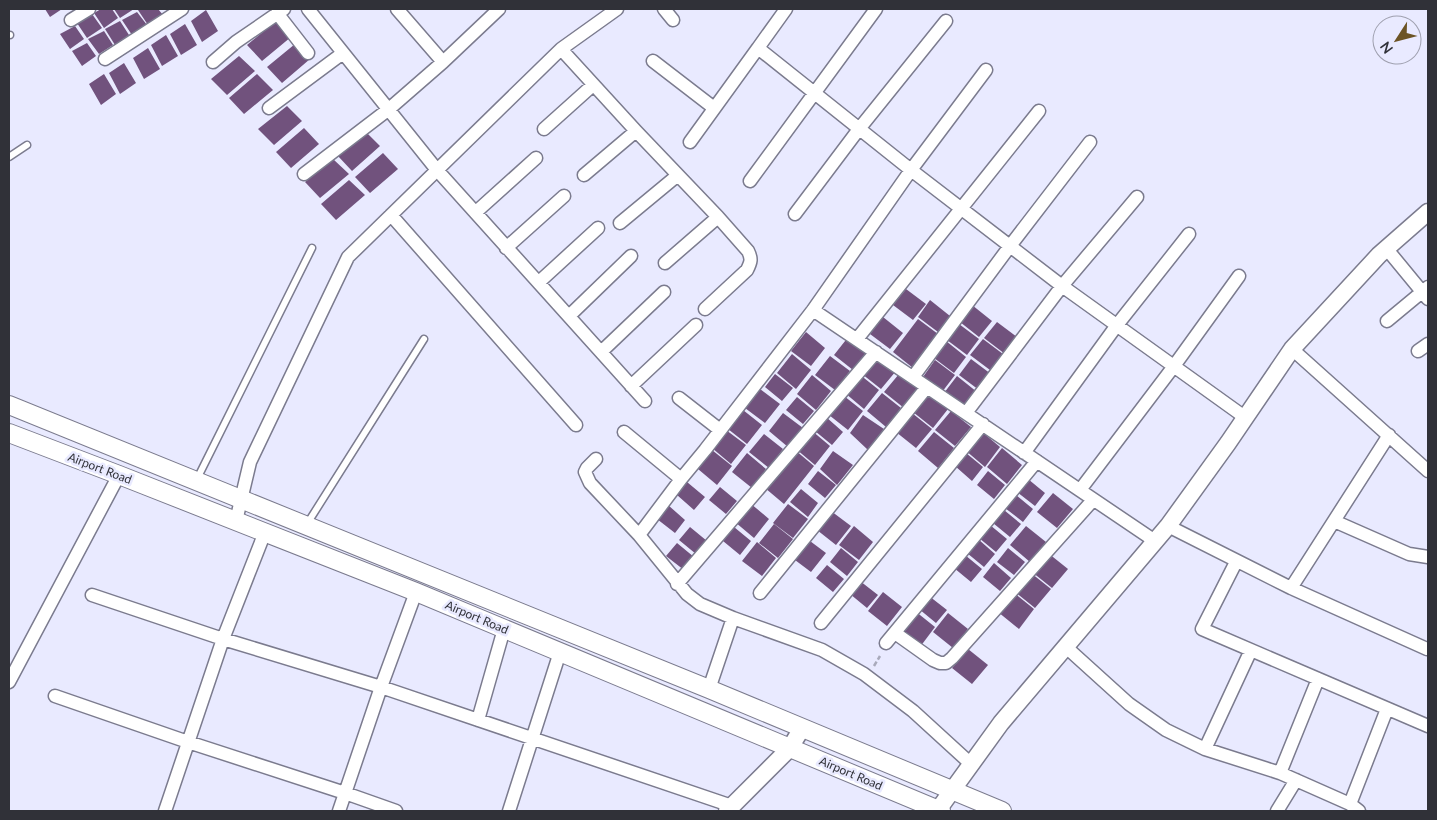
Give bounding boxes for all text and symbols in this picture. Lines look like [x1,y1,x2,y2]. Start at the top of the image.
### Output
north arrow [1372,15,1422,65]
text: N [1376,39,1396,57]
street label: Airport Road [66,449,134,487]
street label: Airport Road [443,597,511,637]
street label: Airport Road [817,753,885,793]

